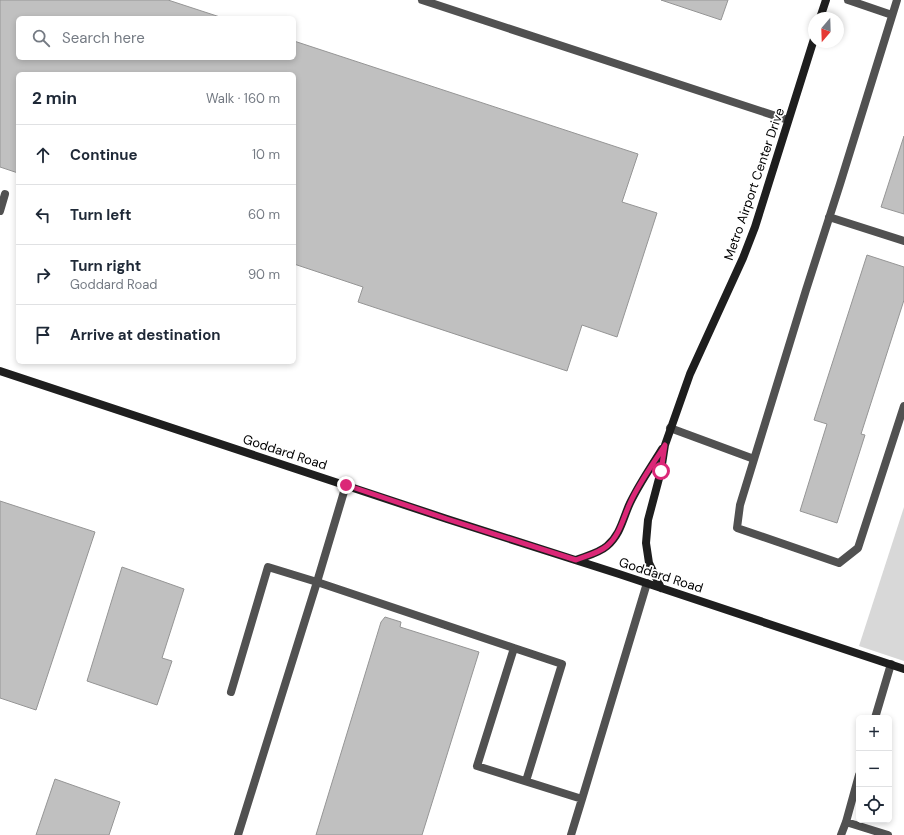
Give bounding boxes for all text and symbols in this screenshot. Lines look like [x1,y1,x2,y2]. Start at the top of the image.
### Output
north arrow [808,12,844,48]
search box [16,16,296,60]
icon: search [30,27,52,49]
text: Search here [62,28,145,48]
text: 2 min [32,87,77,109]
text: Walk · 160 m [206,90,280,107]
street label: Metro Airport Center Drive [720,105,788,263]
icon: ahead [32,144,54,166]
text: Continue [70,145,138,165]
text: 10 m [252,146,280,163]
icon: left [32,204,54,226]
text: Turn left [70,205,131,225]
text: 60 m [248,206,280,223]
text: Turn right [70,256,141,276]
icon: right [32,264,54,286]
text: 90 m [248,266,280,283]
text: Goddard Road [70,276,157,293]
icon: arrive [32,324,54,346]
text: Arrive at destination [70,325,221,345]
street label: Goddard Road [241,430,329,474]
route start [652,462,670,480]
route end [337,476,355,494]
street label: Goddard Road [617,553,705,597]
map controls [856,715,892,823]
button: + [856,715,892,751]
button: − [856,751,892,787]
button: locate [856,787,892,823]

